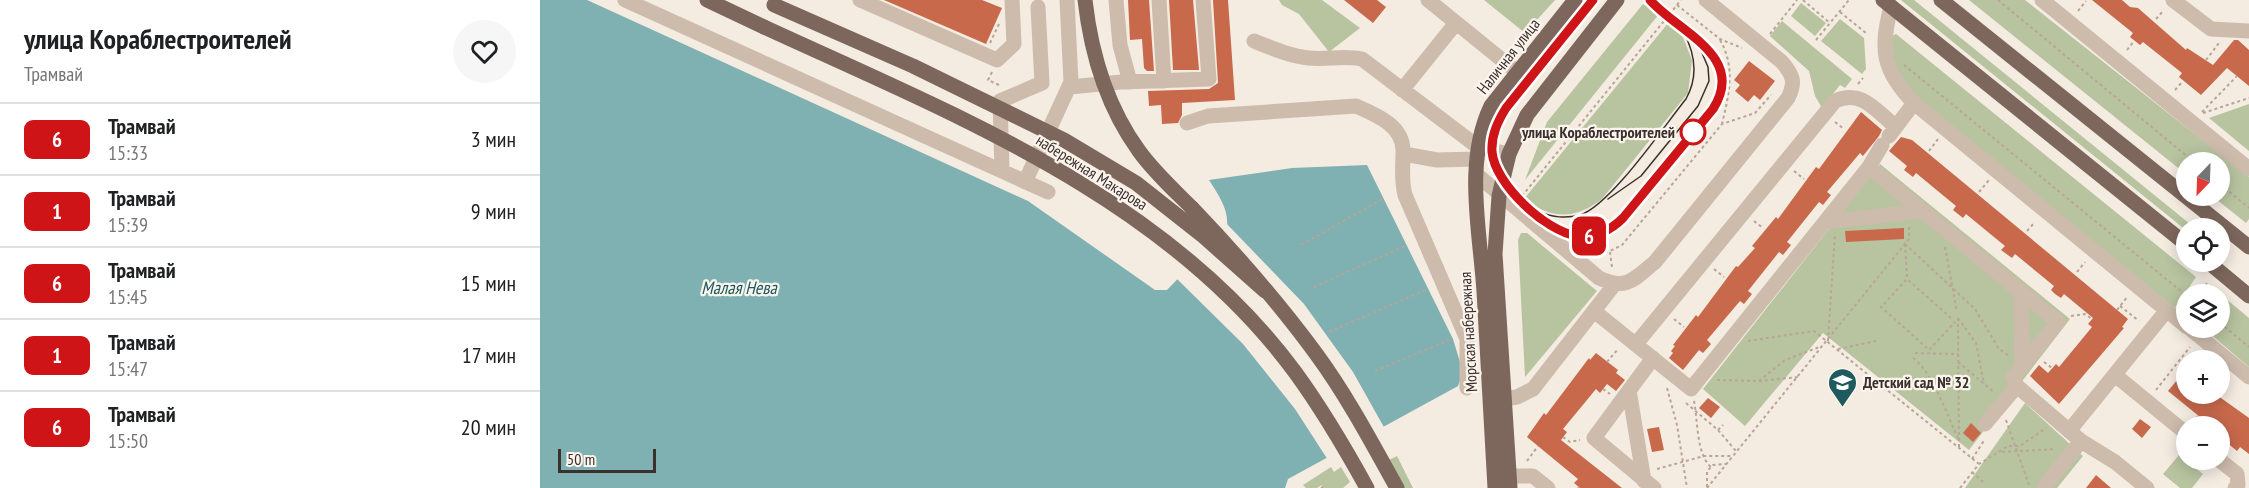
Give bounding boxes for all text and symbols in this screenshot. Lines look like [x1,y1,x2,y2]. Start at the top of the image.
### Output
street label: Наличная улица [1472,14,1544,98]
text: улица Кораблестроителей [24,20,292,57]
button: heart [453,20,516,83]
text: Трамвай [24,61,83,87]
text: Трамвай [108,112,176,140]
marker: улица Кораблестроителей [1680,119,1706,145]
place label: улица Кораблестроителей [1521,122,1675,142]
text: 3 мин [471,125,516,153]
text: 6 [52,126,62,153]
street label: набережная Макарова [1033,130,1151,214]
text: 15:33 [108,140,148,166]
north arrow [2176,152,2230,206]
map controls [2176,152,2230,470]
text: Трамвай [108,184,176,212]
text: 9 мин [471,197,516,225]
text: 1 [52,198,62,225]
text: 15:39 [108,212,148,238]
line badge: 6 [1570,216,1608,256]
button: locate [2176,218,2230,272]
text: 6 [1584,223,1594,250]
text: Трамвай [108,256,176,284]
text: 15 мин [461,269,516,297]
text: 6 [52,270,62,297]
street label: Морская набережная [1455,271,1481,393]
water label: Малая Нева [701,276,778,299]
text: 15:45 [108,284,148,310]
button: layers [2176,284,2230,338]
text: Трамвай [108,328,176,356]
text: 17 мин [462,341,516,369]
text: 1 [52,342,62,369]
button: + [2176,350,2230,404]
text: 15:47 [108,356,148,382]
school or university icon: Детский сад № 32 [1826,366,1858,408]
place label: Детский сад № 32 [1863,372,1970,392]
text: Трамвай [108,400,176,428]
text: 20 мин [461,413,516,441]
text: 6 [52,414,62,441]
button: − [2176,416,2230,470]
text: 15:50 [108,428,148,454]
scale bar [558,446,656,474]
text: 50 m [567,449,595,469]

